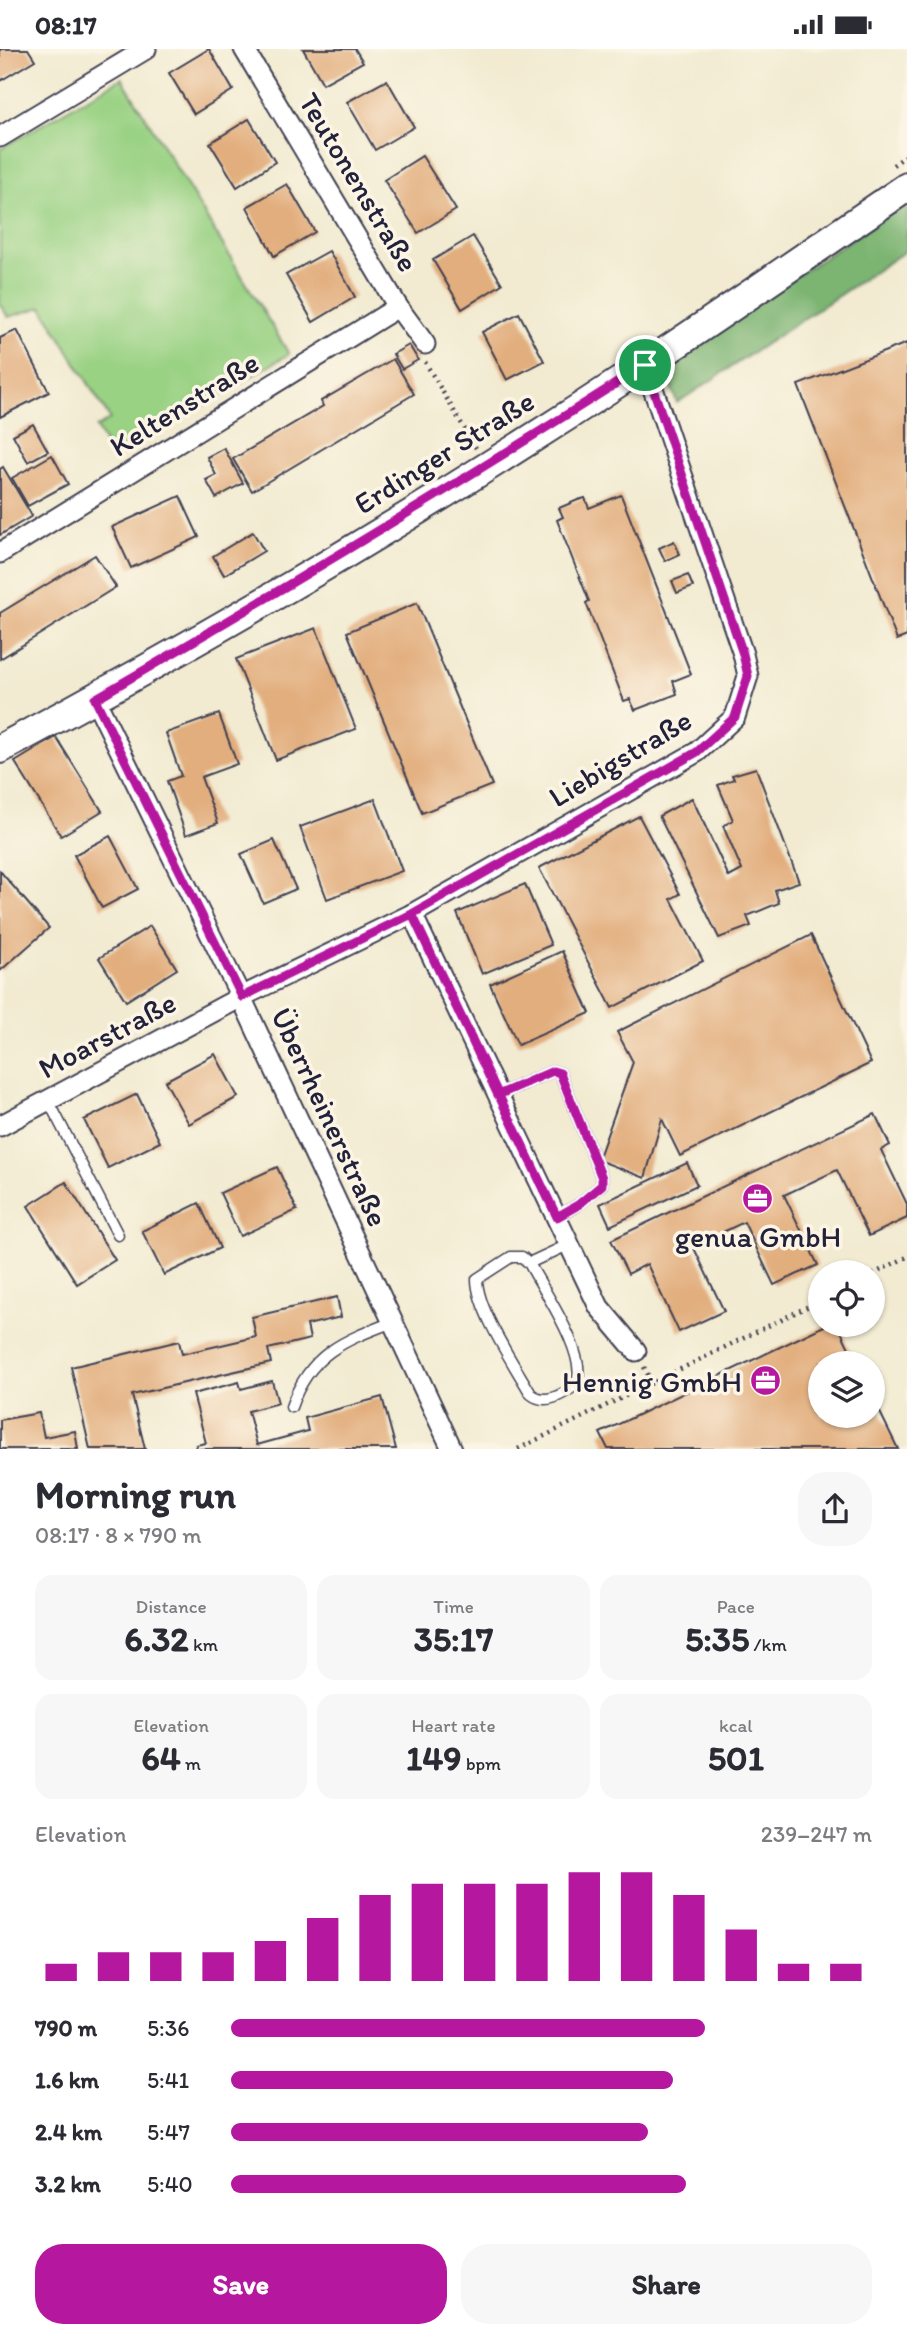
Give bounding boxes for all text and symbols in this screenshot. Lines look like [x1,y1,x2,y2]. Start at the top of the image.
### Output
text: 08:17 [35,9,97,41]
street label: Teutonenstraße [291,86,427,278]
pin [615,335,675,395]
street label: Keltenstraße [103,344,265,464]
icon: arrive [626,346,664,384]
street label: Erdinger Straße [347,382,541,522]
street label: Liebigstraße [542,701,698,815]
street label: Moarstraße [32,983,182,1087]
street label: Überrheinerstraße [263,1002,397,1232]
office icon: genua GmbH [741,1181,775,1215]
place label: genua GmbH [675,1218,841,1255]
map controls [808,1260,885,1428]
button: locate [808,1260,885,1337]
button: layers [808,1351,885,1428]
place label: Hennig GmbH [562,1363,742,1400]
office icon: Hennig GmbH [748,1364,782,1398]
text: Morning run [35,1472,236,1518]
button: share [798,1472,872,1546]
text: 08:17 · 8 × 790 m [35,1521,202,1549]
text: Distance [136,1595,207,1618]
text: Time [433,1595,474,1618]
text: Pace [717,1595,755,1618]
text: 6.32 [124,1618,189,1660]
text: 35:17 [414,1618,493,1660]
text: 5:35 [685,1618,749,1660]
text: km [189,1633,218,1656]
text: /km [749,1633,787,1656]
text: Elevation [133,1714,209,1737]
text: Heart rate [411,1714,496,1737]
text: kcal [719,1714,753,1737]
text: 64 [141,1737,181,1779]
text: 149 [406,1737,462,1779]
text: 501 [708,1737,764,1779]
text: m [181,1752,201,1775]
text: bpm [462,1752,501,1775]
text: Elevation [35,1820,126,1848]
text: 239–247 m [761,1820,872,1848]
text: 790 m [35,2014,97,2042]
text: 5:36 [147,2014,189,2042]
text: 1.6 km [35,2066,99,2094]
text: 5:41 [147,2066,189,2094]
text: 2.4 km [35,2118,102,2146]
text: 5:47 [147,2118,190,2146]
text: 3.2 km [35,2170,101,2198]
text: 5:40 [147,2170,193,2198]
button: Save [35,2244,447,2324]
button: Share [461,2244,872,2324]

